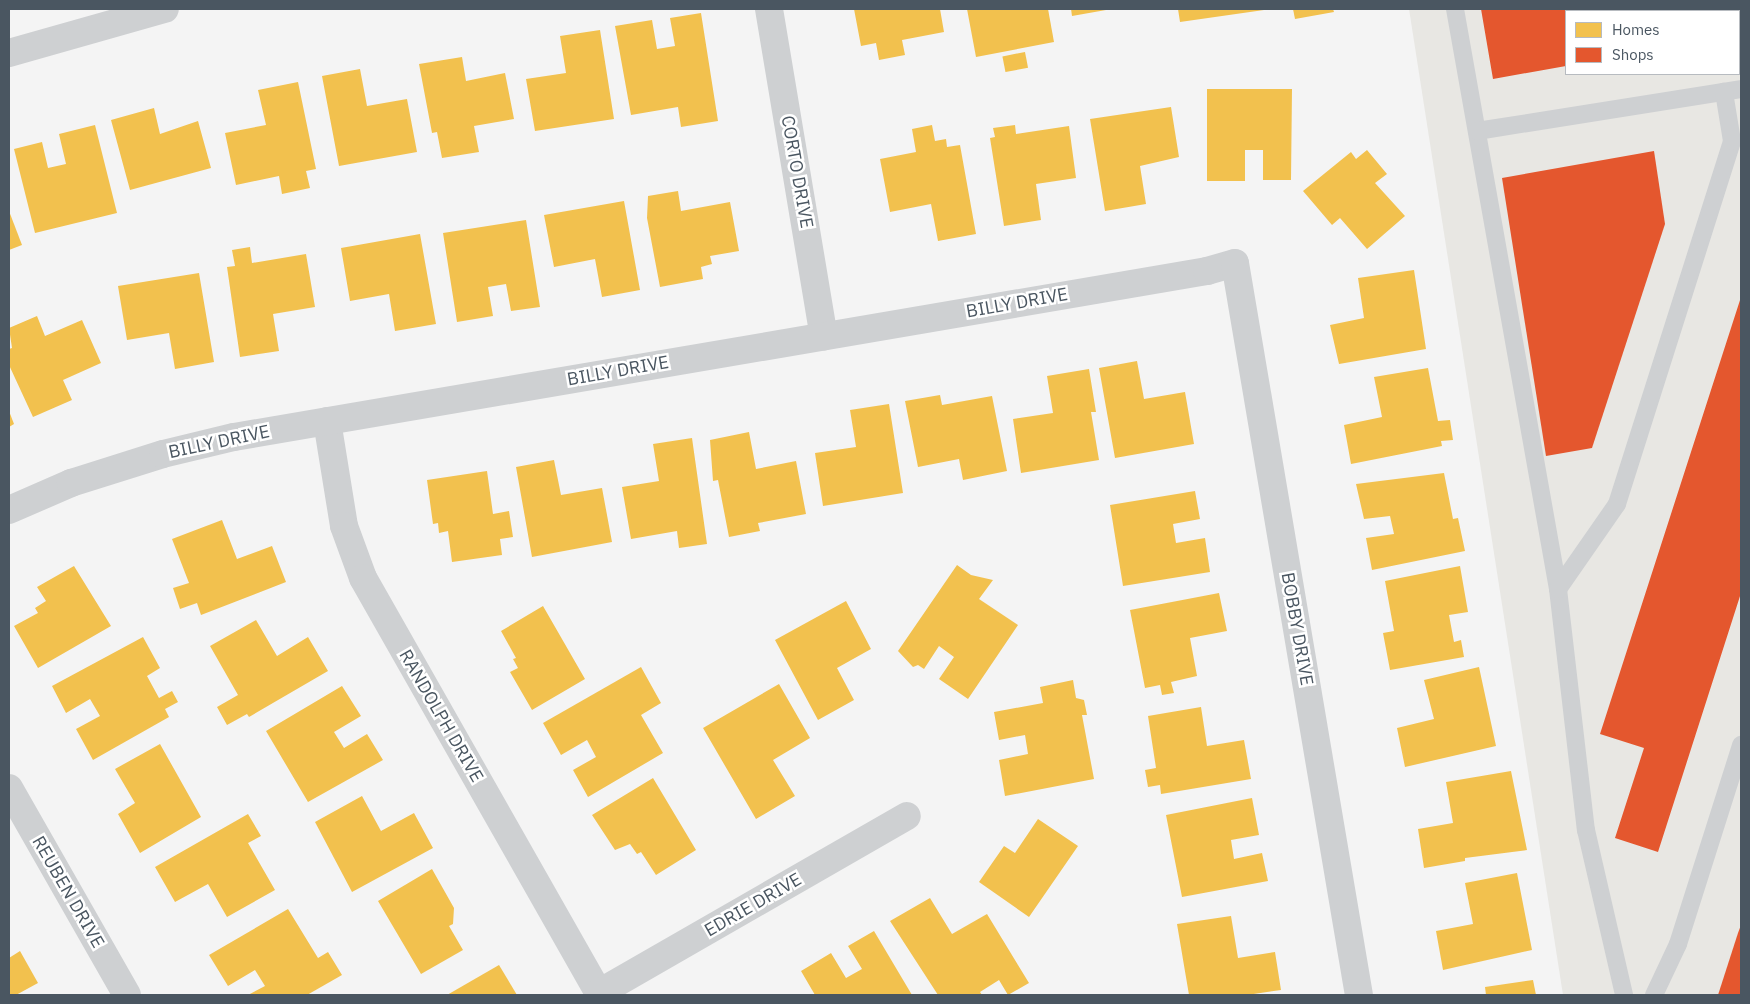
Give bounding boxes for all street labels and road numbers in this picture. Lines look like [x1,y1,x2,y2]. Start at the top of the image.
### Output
street label: CORTO DRIVE [776,114,818,230]
street label: BILLY DRIVE [964,283,1070,323]
street label: BILLY DRIVE [565,351,671,391]
street label: BILLY DRIVE [166,421,272,463]
street label: BOBBY DRIVE [1276,571,1318,687]
street label: RANDOLPH DRIVE [394,646,488,786]
street label: REUBEN DRIVE [27,832,109,952]
street label: EDRIE DRIVE [701,869,805,941]

